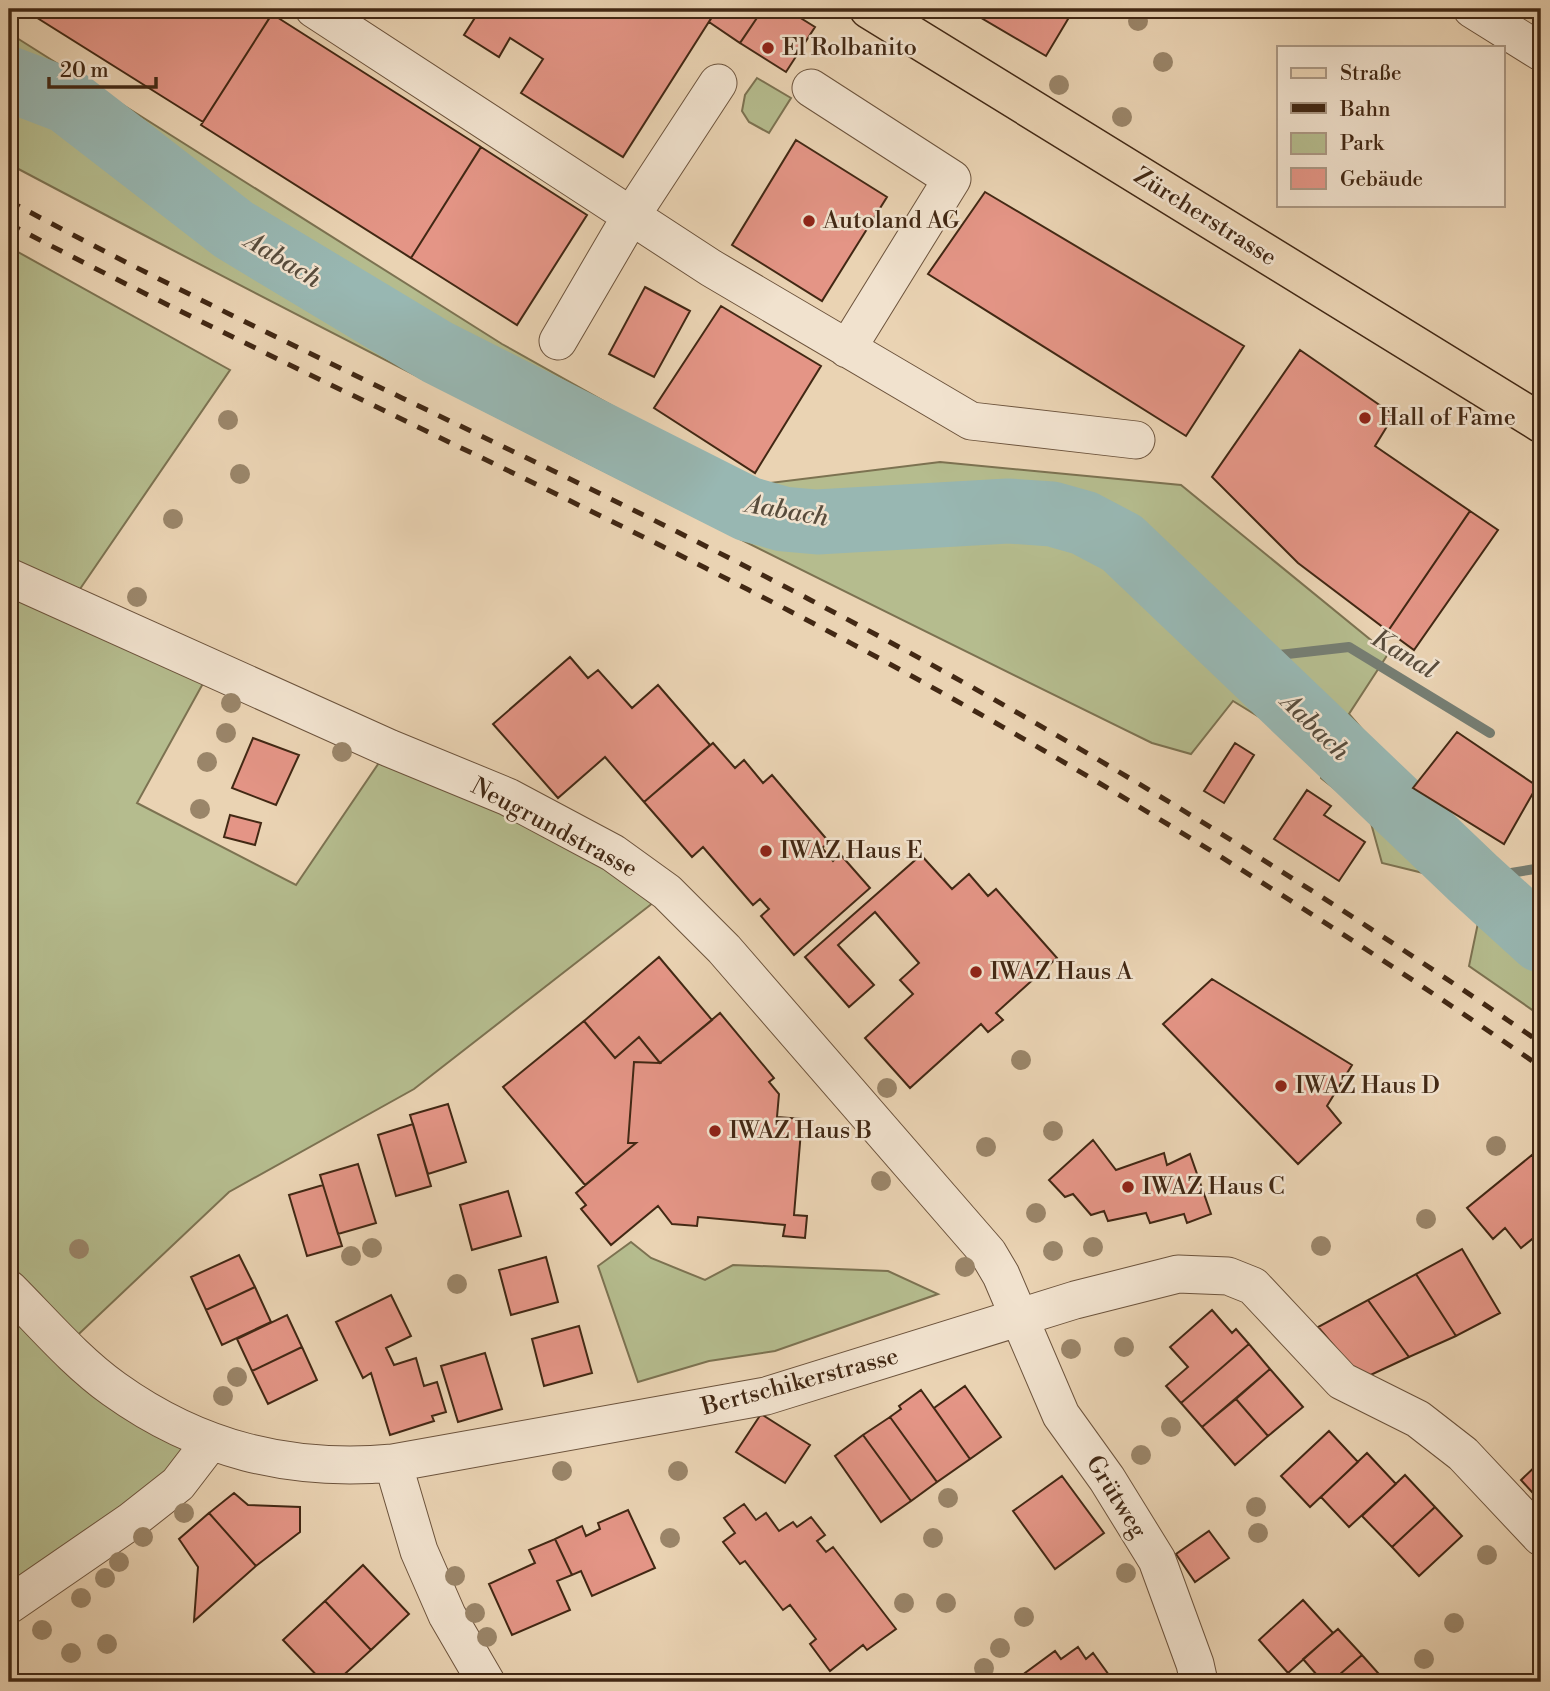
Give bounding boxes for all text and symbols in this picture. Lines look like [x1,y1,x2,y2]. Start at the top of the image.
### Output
place label: El Rolbanito [782,33,917,63]
marker: El Rolbanito [760,40,776,56]
scale bar [49,46,156,90]
legend [1277,46,1504,206]
text: 20 m [60,58,109,84]
text: Straße [1340,61,1402,87]
text: Bahn [1339,97,1391,123]
text: Park [1340,131,1385,157]
street label: Zürcherstrasse [1128,161,1282,273]
text: Gebäude [1340,167,1423,193]
place label: Autoland AG [822,206,960,236]
marker: Autoland AG [801,213,817,229]
water label: Aabach [236,223,327,295]
place label: Hall of Fame [1379,403,1516,433]
marker: Hall of Fame [1357,410,1373,426]
water label: Aabach [740,487,831,534]
water label: Kanal [1365,622,1443,686]
water label: Aabach [1272,684,1357,768]
street label: Neugrundstrasse [466,772,642,884]
place label: IWAZ Haus E [780,836,923,866]
marker: IWAZ Haus E [758,843,774,859]
place label: IWAZ Haus A [990,957,1133,987]
marker: IWAZ Haus A [968,964,984,980]
place label: IWAZ Haus D [1295,1071,1440,1101]
marker: IWAZ Haus D [1273,1078,1289,1094]
place label: IWAZ Haus B [729,1116,872,1146]
marker: IWAZ Haus B [707,1123,723,1139]
place label: IWAZ Haus C [1142,1172,1285,1202]
marker: IWAZ Haus C [1120,1179,1136,1195]
street label: Bertschikerstrasse [697,1341,902,1423]
street label: Grütweg [1079,1450,1153,1544]

